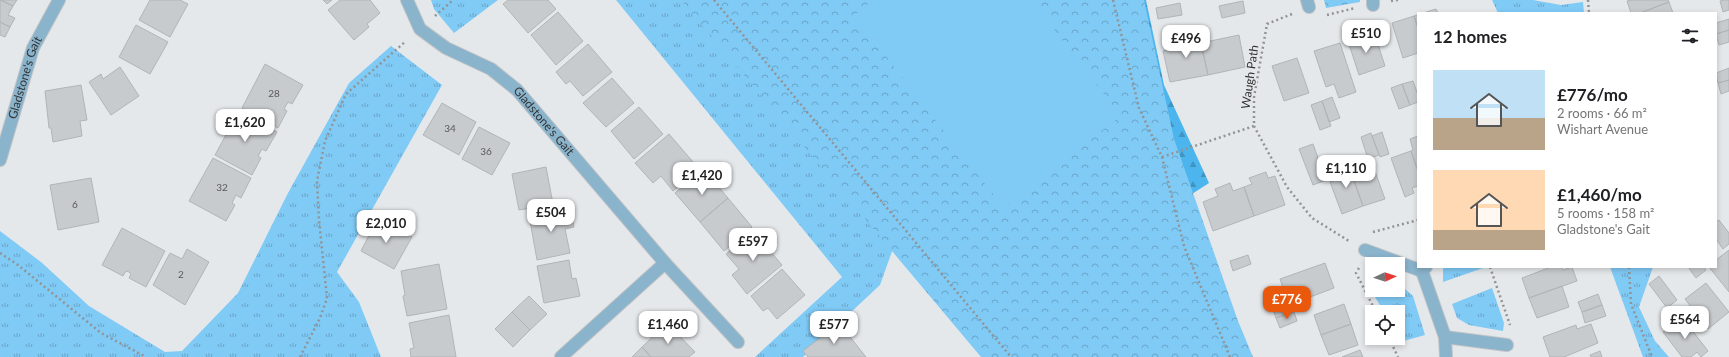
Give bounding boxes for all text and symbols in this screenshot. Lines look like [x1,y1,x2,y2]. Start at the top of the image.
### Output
pin: £510 [1342,20,1390,54]
pin: £496 [1162,25,1210,59]
text: £510 [1351,25,1381,41]
icon: filters [1679,25,1701,47]
text: 12 homes [1433,26,1507,47]
text: £496 [1171,30,1201,46]
street label: Gladstone's Gait [4,33,45,121]
street label: Waugh Path [1238,44,1261,110]
street label: Gladstone's Gait [510,83,578,159]
text: £776/mo [1557,84,1628,105]
icon: home [1465,86,1513,134]
house number: 28 [268,87,280,99]
text: 2 rooms · 66 m² [1557,105,1647,121]
pin: £1,620 [212,109,278,143]
text: £1,620 [225,114,265,130]
text: Wishart Avenue [1557,121,1648,137]
house number: 34 [444,122,456,134]
house number: 36 [480,145,492,157]
pin: £1,110 [1313,155,1379,189]
text: £1,110 [1326,160,1366,176]
pin: £1,420 [669,162,735,196]
text: £1,420 [682,167,722,183]
house number: 32 [216,181,228,193]
text: £1,460/mo [1557,184,1642,205]
icon: home [1465,186,1513,234]
house number: 6 [72,198,78,210]
pin: £504 [527,199,575,233]
text: £504 [536,204,566,220]
text: 5 rooms · 158 m² [1557,205,1654,221]
pin: £2,010 [353,210,419,244]
text: £2,010 [366,215,406,231]
text: Gladstone's Gait [1557,221,1650,237]
pin: £597 [729,228,777,262]
text: £597 [738,233,768,249]
north arrow [1365,257,1405,297]
map controls [1365,257,1405,345]
house number: 2 [178,268,184,280]
pin: £776 [1263,286,1311,320]
text: £776 [1272,291,1302,307]
button: locate [1365,305,1405,345]
pin: £564 [1661,306,1709,340]
pin: £1,460 [635,311,701,345]
pin: £577 [810,311,858,345]
text: £564 [1670,311,1700,327]
text: £1,460 [648,316,688,332]
text: £577 [819,316,849,332]

